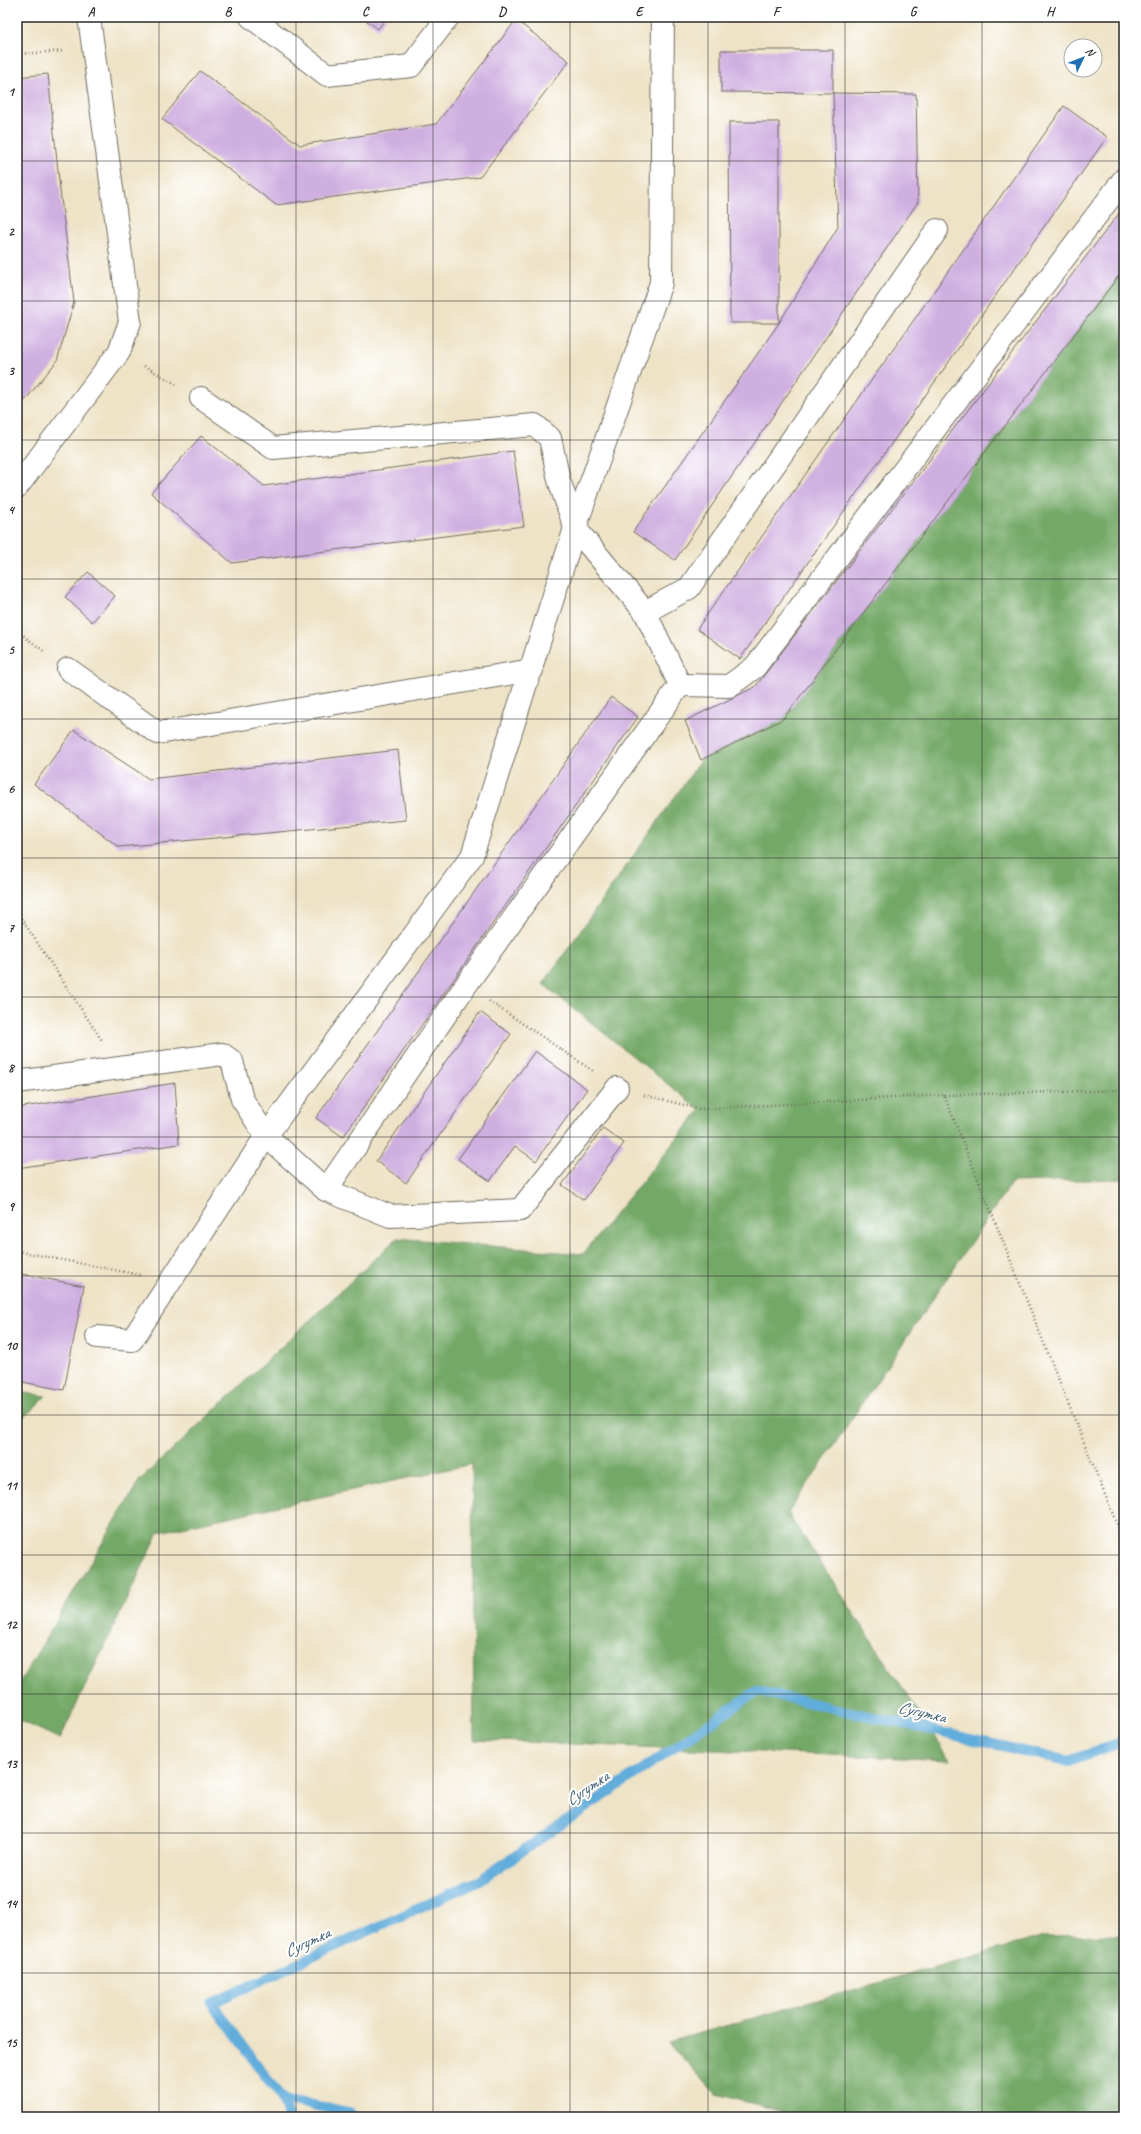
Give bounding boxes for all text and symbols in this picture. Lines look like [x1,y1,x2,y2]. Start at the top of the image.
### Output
text: A [88,4,96,20]
text: B [225,4,233,20]
text: C [362,4,370,20]
text: D [498,4,507,20]
text: E [636,4,645,20]
text: F [773,4,782,20]
text: G [910,4,918,20]
text: H [1046,4,1056,20]
north arrow [1063,38,1103,78]
text: N [1083,44,1099,60]
text: 1 [8,84,16,100]
text: 2 [8,224,15,240]
text: 3 [8,363,15,379]
text: 4 [8,502,16,518]
text: 5 [8,642,15,658]
text: 6 [8,781,15,797]
text: 7 [8,920,15,936]
text: 8 [8,1060,16,1076]
text: 9 [8,1199,15,1215]
text: 10 [5,1338,18,1354]
text: 11 [5,1478,19,1494]
text: 12 [5,1617,18,1633]
water label: Сугутка [896,1696,950,1728]
text: 13 [5,1756,18,1772]
water label: Сугутка [561,1765,614,1810]
text: 14 [5,1896,19,1912]
water label: Сугутка [281,1921,335,1962]
text: 15 [5,2035,18,2051]

